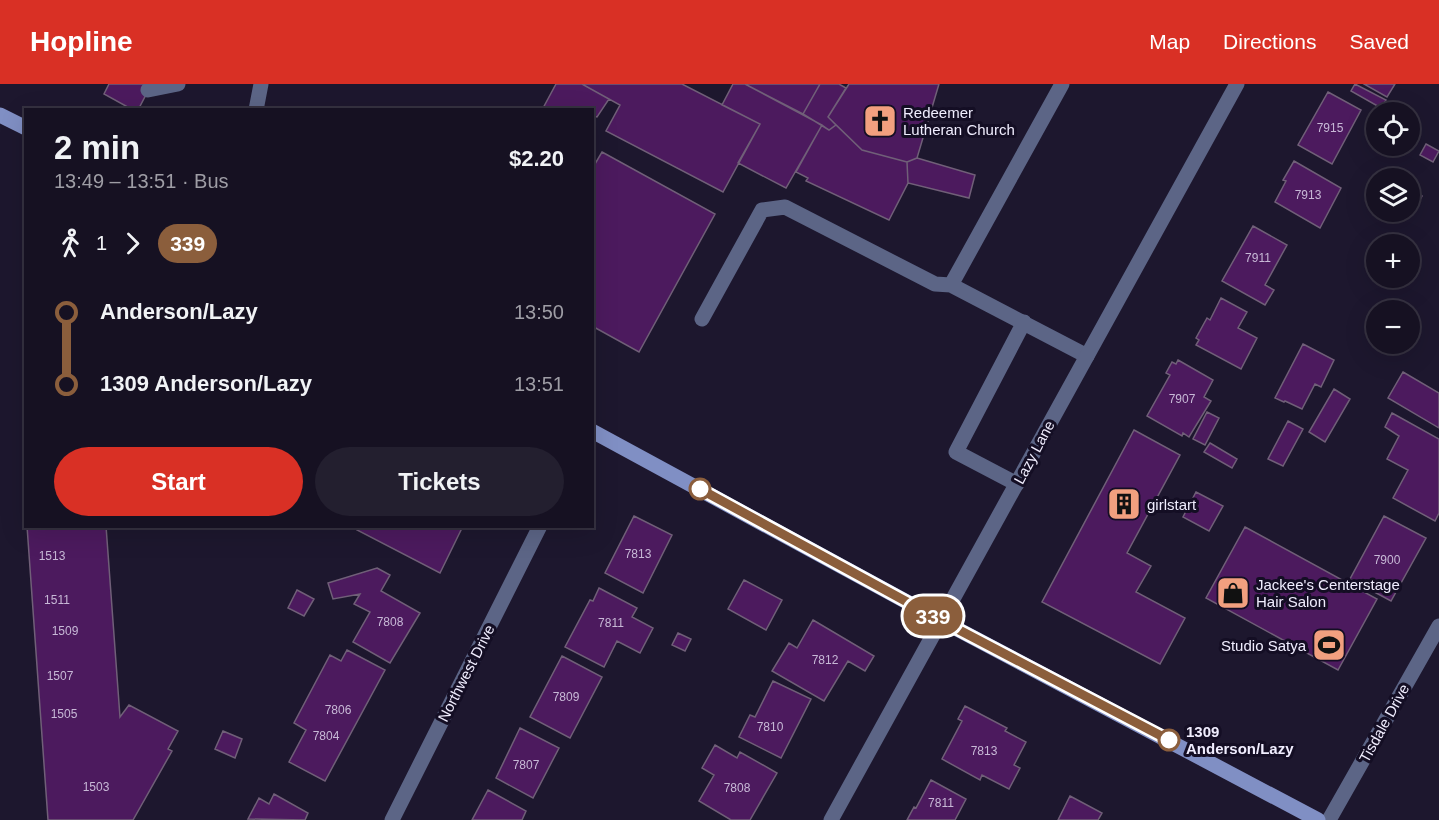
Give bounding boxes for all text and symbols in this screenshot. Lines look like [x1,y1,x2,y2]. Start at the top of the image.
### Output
text: Hopline [30,26,133,57]
text: Map [1149,30,1190,53]
text: Directions [1223,30,1316,53]
text: Saved [1349,30,1409,53]
map controls [1366,102,1420,354]
button: locate [1366,102,1420,156]
church icon: Redeemer Lutheran Church [862,103,898,139]
place label: Redeemer Lutheran Church [903,104,1015,138]
house number: 7915 [1317,121,1344,135]
text: 2 min [54,129,140,166]
text: $2.20 [509,146,564,171]
button: layers [1366,168,1420,222]
text: 13:49 – 13:51 · Bus [54,170,229,192]
house number: 7913 [1295,188,1322,202]
icon: walk [54,227,87,260]
icon: forward [116,227,149,260]
text: 1 [96,232,107,254]
text: 339 [170,232,205,255]
button: + [1366,234,1420,288]
house number: 7911 [1245,251,1271,265]
text: Anderson/Lazy [100,299,258,324]
button: − [1366,300,1420,354]
text: 13:50 [514,301,564,323]
text: 1309 Anderson/Lazy [100,371,312,396]
text: 13:51 [514,373,564,395]
house number: 7907 [1169,392,1196,406]
street label: Lazy Lane [1010,417,1058,487]
button: Start [54,447,303,516]
button: Tickets [315,447,564,516]
unlabelled marker [689,478,711,500]
building icon: girlstart [1106,486,1142,522]
place label: girlstart [1147,496,1197,513]
house number: 7813 [625,547,652,561]
house number: 1513 [39,549,66,563]
house number: 7900 [1374,553,1401,567]
shop icon: Jackee's Centerstage Hair Salon [1215,575,1251,611]
place label: Jackee's Centerstage Hair Salon [1256,576,1400,610]
house number: 1511 [44,593,70,607]
line badge: 339 [898,596,968,636]
text: 339 [915,605,951,628]
house number: 7808 [377,615,404,629]
house number: 7811 [598,616,624,630]
street label: Northwest Drive [434,622,498,724]
house number: 1509 [52,624,79,638]
sports icon: Studio Satya [1311,627,1347,663]
place label: Studio Satya [1221,637,1307,654]
house number: 7812 [812,653,839,667]
house number: 1507 [47,669,74,683]
street label: Tisdale Drive [1355,681,1413,765]
house number: 7809 [553,690,580,704]
house number: 7806 [325,703,352,717]
house number: 1505 [51,707,78,721]
house number: 7810 [757,720,784,734]
place label: 1309 Anderson/Lazy [1186,723,1294,757]
house number: 7804 [313,729,340,743]
marker: 1309 Anderson/Lazy [1158,729,1180,751]
house number: 7813 [971,744,998,758]
house number: 7807 [513,758,540,772]
house number: 1503 [83,780,110,794]
house number: 7808 [724,781,751,795]
house number: 7811 [928,796,954,810]

